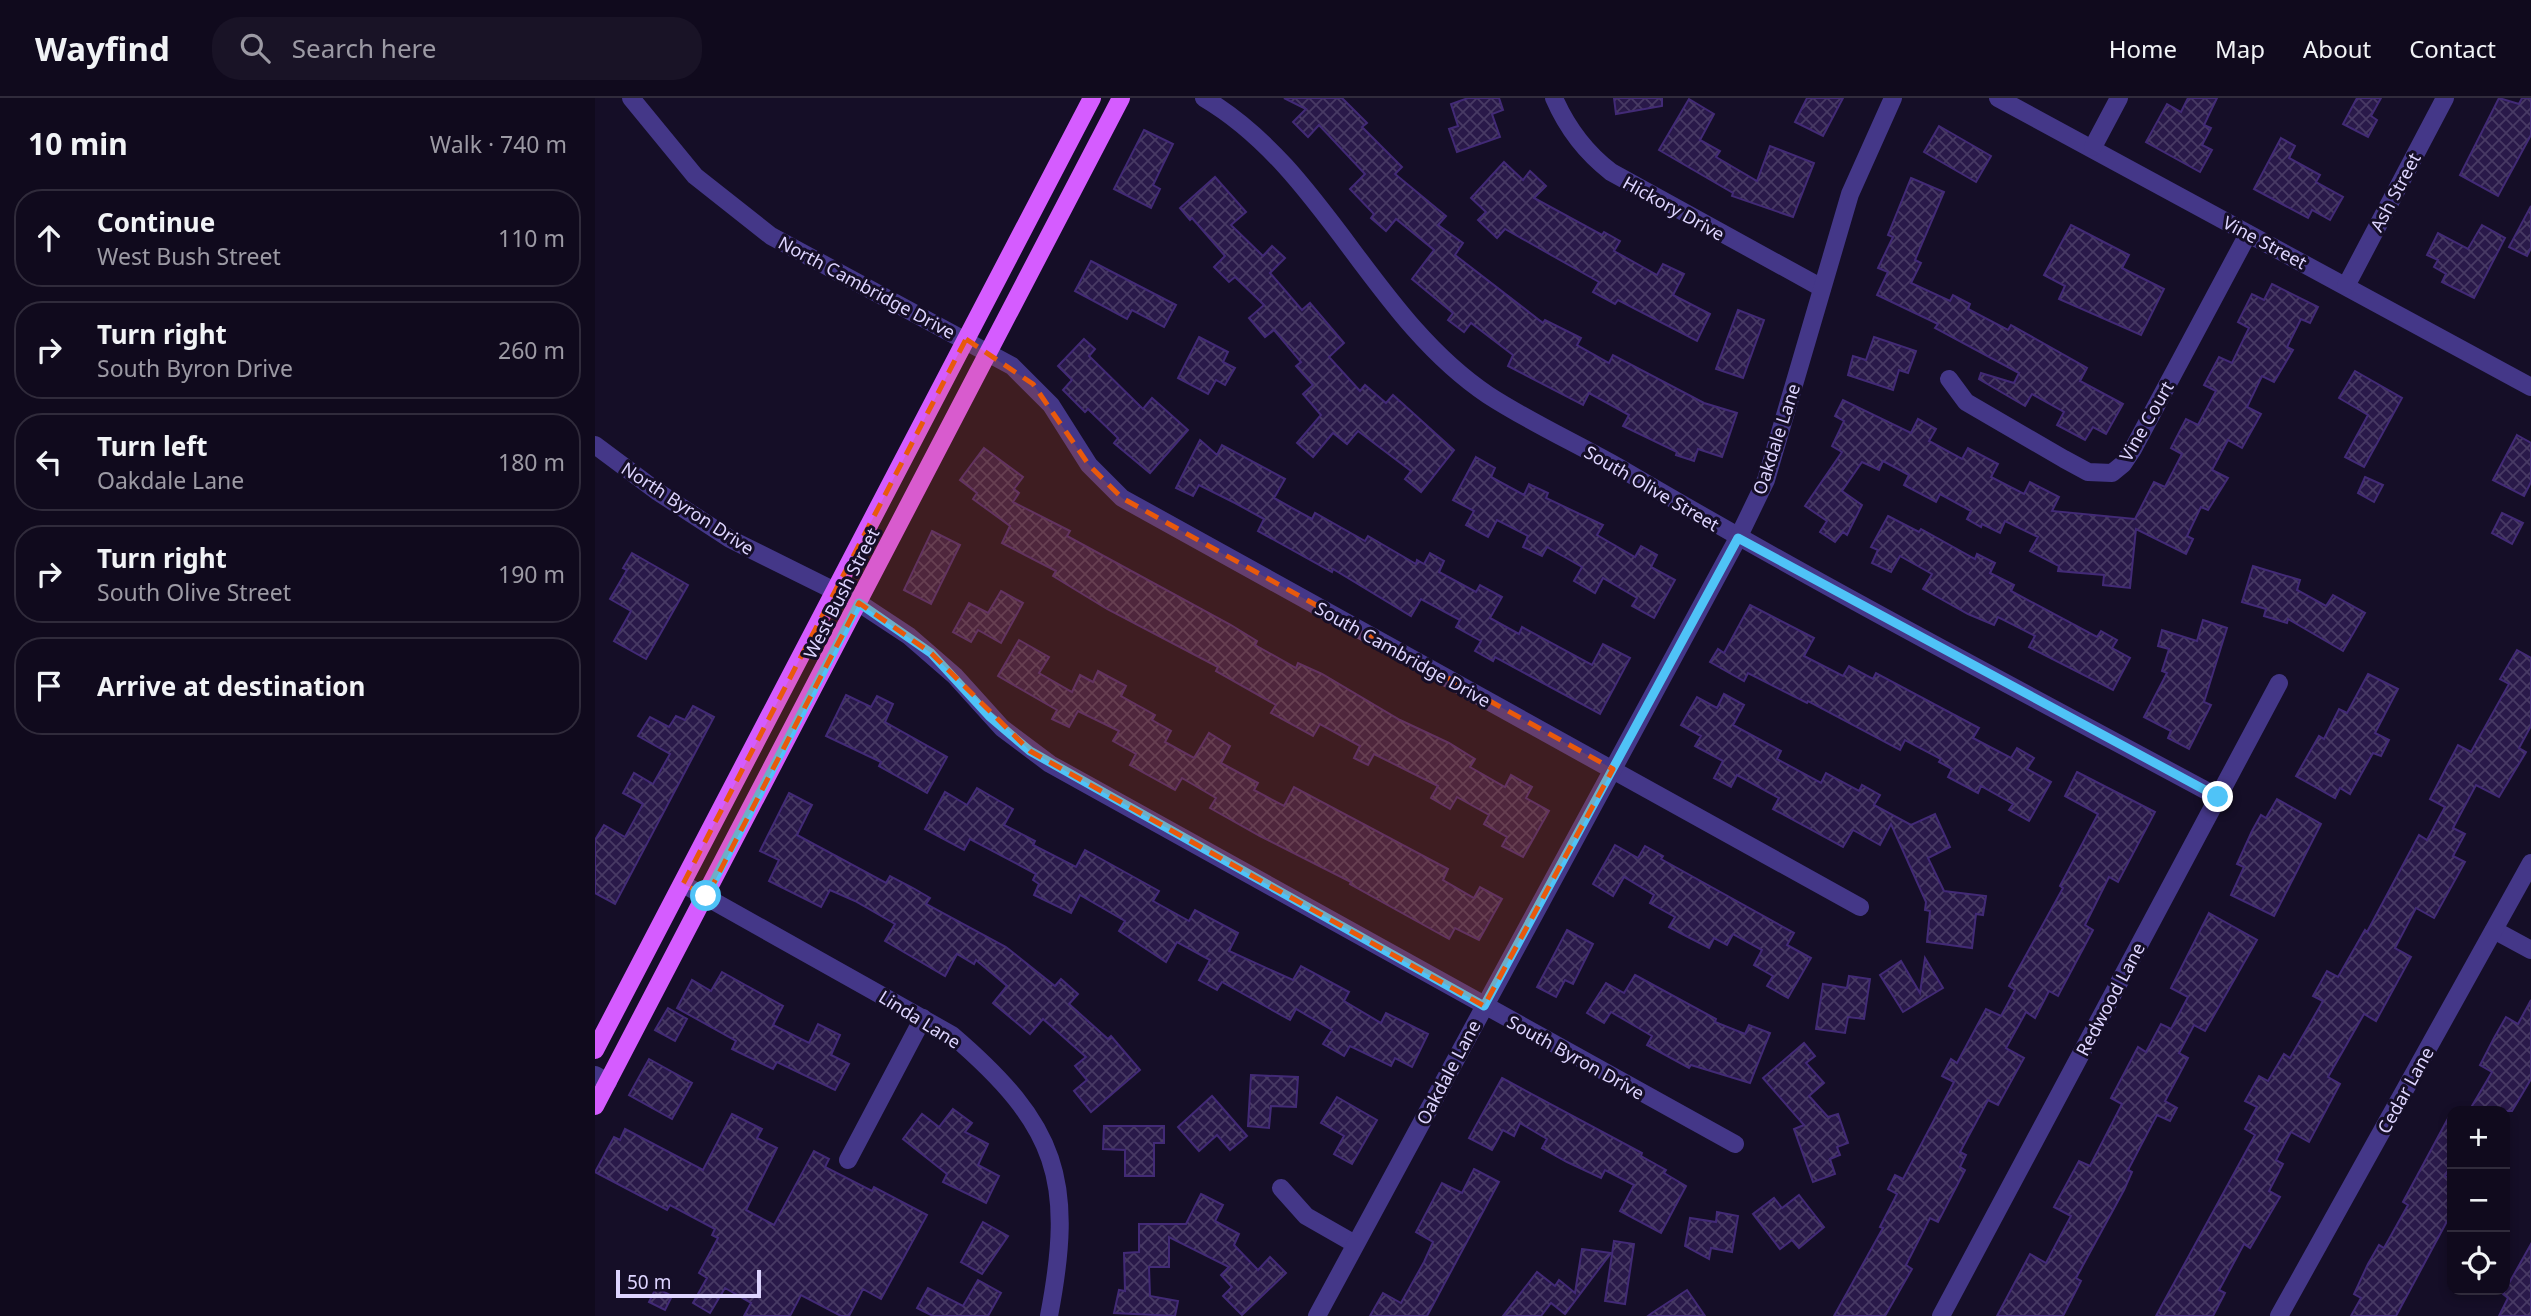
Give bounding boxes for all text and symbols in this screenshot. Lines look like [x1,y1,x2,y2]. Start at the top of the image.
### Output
search box [212,17,702,80]
text: Wayfind [35,26,170,71]
icon: search [236,29,274,67]
text: Search here [292,30,436,66]
text: Home [2109,32,2177,65]
text: Map [2215,32,2265,65]
text: About [2303,32,2371,65]
text: Contact [2409,32,2496,65]
text: 10 min [28,123,128,164]
text: Walk · 740 m [430,128,567,160]
street label: Ash Street [2364,148,2426,236]
street label: Hickory Drive [1619,170,1729,246]
text: Continue [97,204,215,240]
street label: Vine Street [2219,210,2312,274]
icon: ahead [30,219,68,257]
text: 110 m [498,222,565,254]
street label: North Cambridge Drive [774,230,960,344]
text: West Bush Street [97,240,281,272]
text: Turn right [97,316,227,352]
icon: right [30,331,68,369]
text: 260 m [498,334,565,366]
text: South Byron Drive [97,352,293,384]
street label: Vine Court [2113,376,2179,465]
street label: Oakdale Lane [1747,381,1805,497]
text: Turn left [97,428,208,464]
street label: South Olive Street [1580,440,1724,537]
icon: left [30,443,68,481]
text: 180 m [498,446,565,478]
street label: North Byron Drive [617,456,759,560]
text: Oakdale Lane [97,464,244,496]
street label: West Bush Street [798,523,885,663]
text: Turn right [97,540,227,576]
icon: right [30,555,68,593]
text: 190 m [498,558,565,590]
text: South Olive Street [97,576,291,608]
street label: South Cambridge Drive [1311,596,1495,712]
icon: arrive [30,667,68,705]
text: Arrive at destination [97,668,366,704]
route end [2202,781,2233,812]
route start [690,880,721,911]
street label: Redwood Lane [2070,938,2150,1060]
street label: Linda Lane [875,984,965,1054]
street label: South Byron Drive [1503,1009,1649,1105]
street label: Oakdale Lane [1410,1016,1486,1128]
street label: Cedar Lane [2371,1042,2439,1138]
map controls [2447,1106,2510,1295]
button: + [2447,1106,2510,1169]
button: − [2447,1169,2510,1232]
button: locate [2447,1232,2510,1295]
scale bar [616,1267,761,1299]
text: 50 m [627,1269,671,1295]

